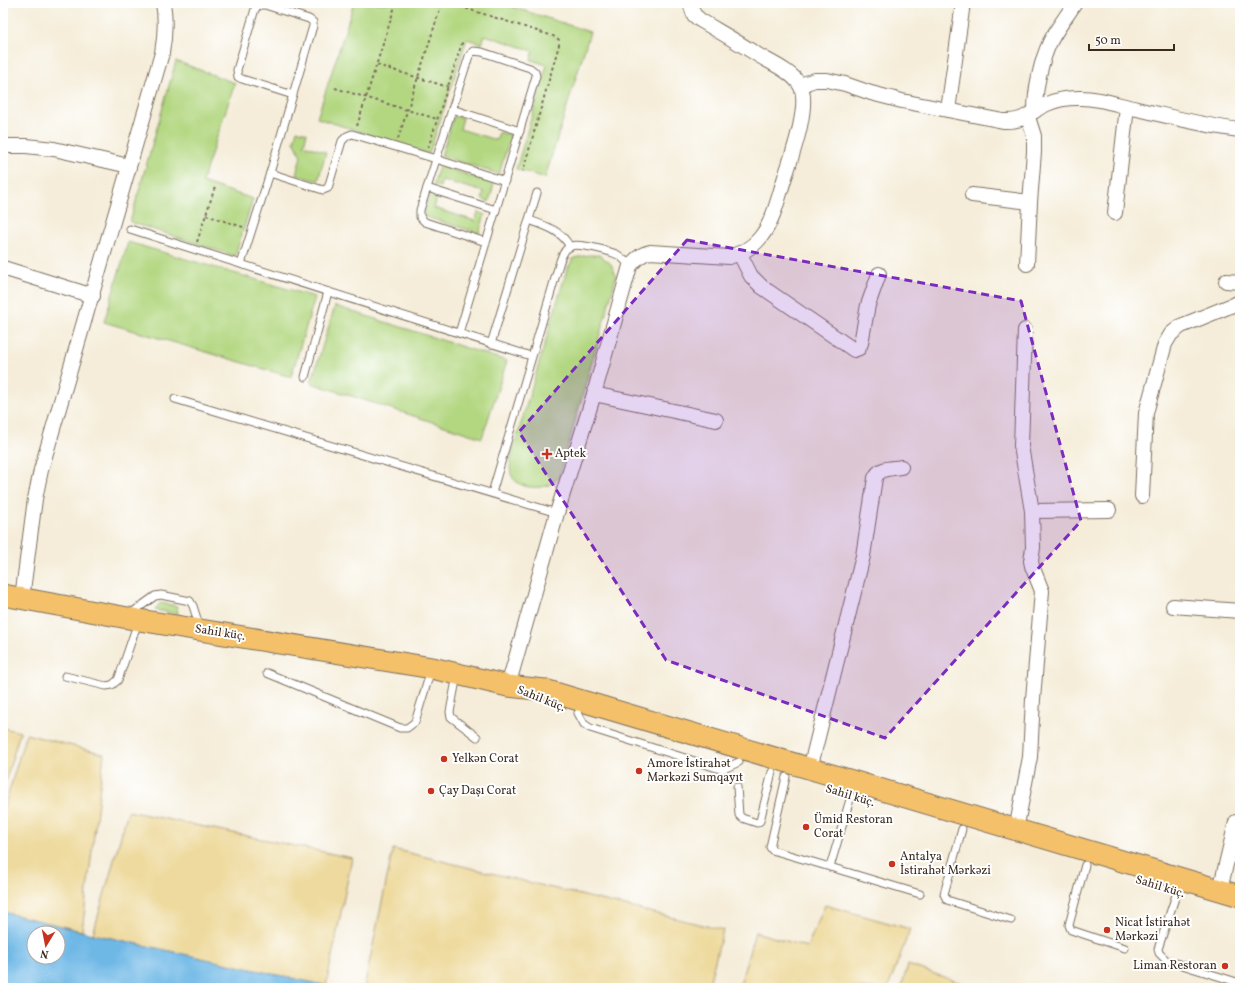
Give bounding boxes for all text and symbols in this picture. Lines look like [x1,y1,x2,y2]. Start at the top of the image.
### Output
scale bar [1089,26,1174,52]
text: 50 m [1095,33,1121,49]
place label: Aptek [555,446,587,462]
marker: Aptek [542,449,552,459]
street label: Sahil küç. [194,621,247,645]
street label: Sahil küç. [514,682,568,716]
place label: Yelkən Corat [452,751,519,767]
marker: Yelkən Corat [439,754,449,764]
place label: Amore İstirahət Mərkəzi Sumqayıt [647,756,743,786]
marker: Amore İstirahət Mərkəzi Sumqayıt [634,766,644,776]
street label: Sahil küç. [823,781,877,811]
place label: Çay Daşı Corat [439,783,516,799]
marker: Çay Daşı Corat [426,786,436,796]
place label: Ümid Restoran Corat [814,811,893,842]
marker: Ümid Restoran Corat [801,822,811,832]
place label: Antalya İstirahət Mərkəzi [900,849,991,879]
marker: Antalya İstirahət Mərkəzi [887,859,897,869]
street label: Sahil küç. [1133,872,1187,902]
place label: Nicat İstirahət Mərkəzi [1115,915,1191,945]
north arrow [26,925,66,965]
marker: Nicat İstirahət Mərkəzi [1102,925,1112,935]
text: N [39,945,50,961]
place label: Liman Restoran [1133,958,1217,974]
marker: Liman Restoran [1220,961,1230,971]

